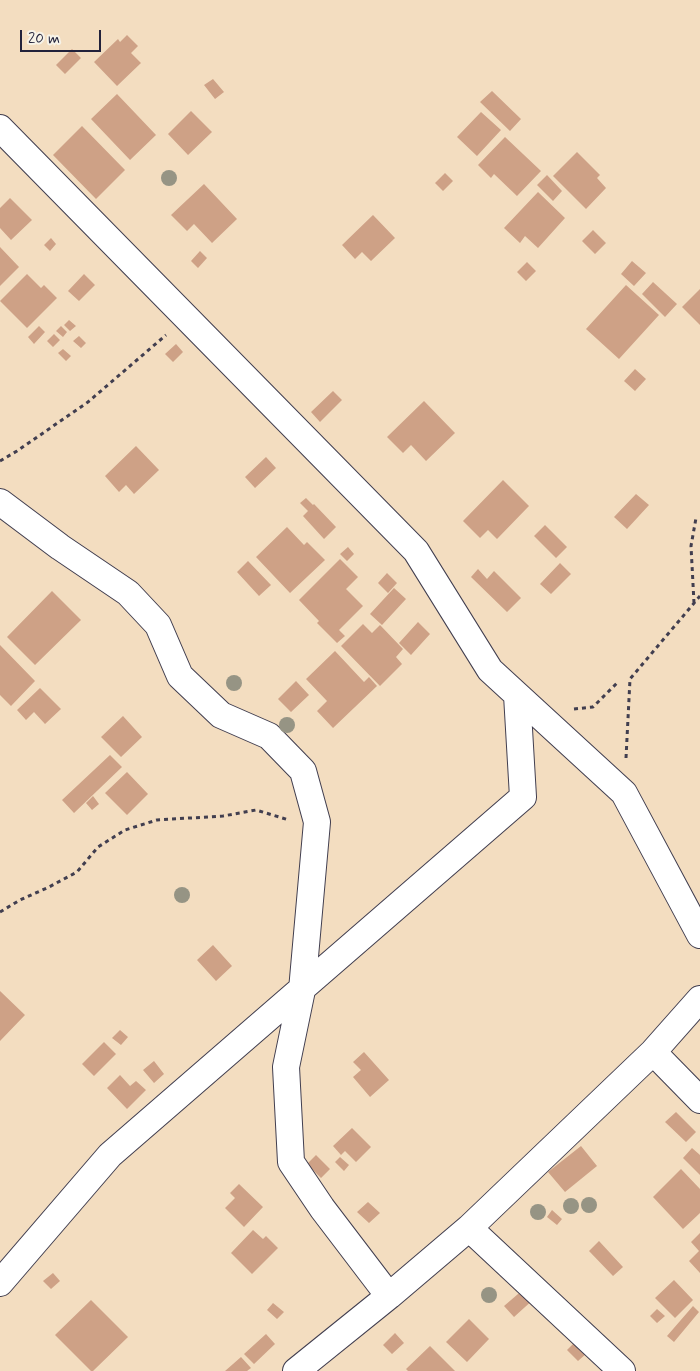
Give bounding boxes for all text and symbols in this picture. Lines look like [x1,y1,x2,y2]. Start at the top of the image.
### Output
scale bar [22,20,104,52]
text: 20 m [28,29,60,49]

